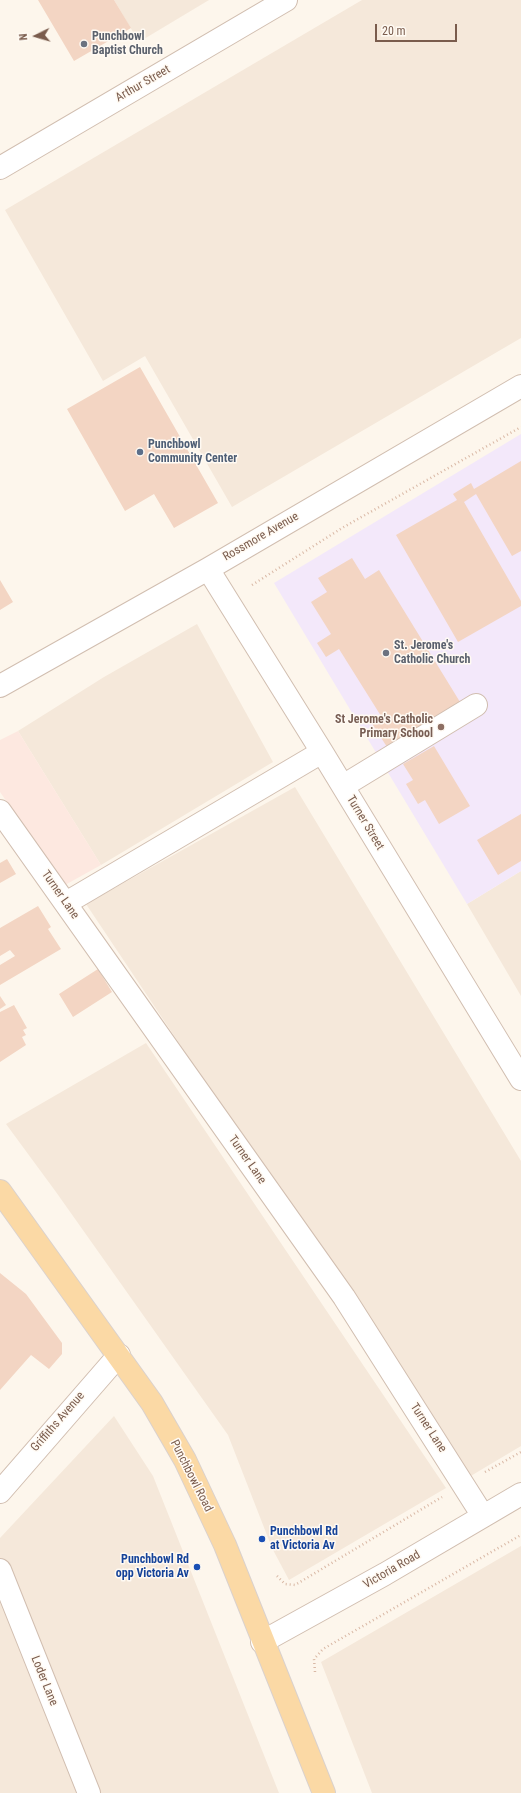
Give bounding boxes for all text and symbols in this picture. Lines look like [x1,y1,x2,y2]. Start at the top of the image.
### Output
north arrow [16,16,56,56]
scale bar [377,16,459,42]
text: 20 m [382,24,406,38]
place label: Punchbowl Baptist Church [92,30,163,58]
text: N [17,33,30,41]
marker: Punchbowl Baptist Church [79,39,89,49]
street label: Arthur Street [113,63,173,105]
place label: Punchbowl Community Center [148,438,237,466]
marker: Punchbowl Community Center [135,447,145,457]
street label: Rossmore Avenue [221,510,301,564]
place label: St. Jerome's Catholic Church [394,639,470,667]
marker: St. Jerome's Catholic Church [381,648,391,658]
place label: St Jerome's Catholic Primary School [335,713,433,741]
marker: St Jerome's Catholic Primary School [436,722,446,732]
street label: Turner Street [343,793,387,853]
street label: Turner Lane [38,868,82,922]
street label: Turner Lane [225,1133,269,1187]
street label: Griffiths Avenue [28,1389,88,1455]
street label: Turner Lane [407,1401,449,1455]
street label: Punchbowl Road [167,1438,215,1514]
place label: Punchbowl Rd at Victoria Av [270,1525,338,1553]
marker: Punchbowl Rd at Victoria Av [257,1534,267,1544]
street label: Victoria Road [361,1548,423,1592]
place label: Punchbowl Rd opp Victoria Av [116,1553,189,1581]
marker: Punchbowl Rd opp Victoria Av [192,1562,202,1572]
street label: Loder Lane [27,1654,61,1708]

